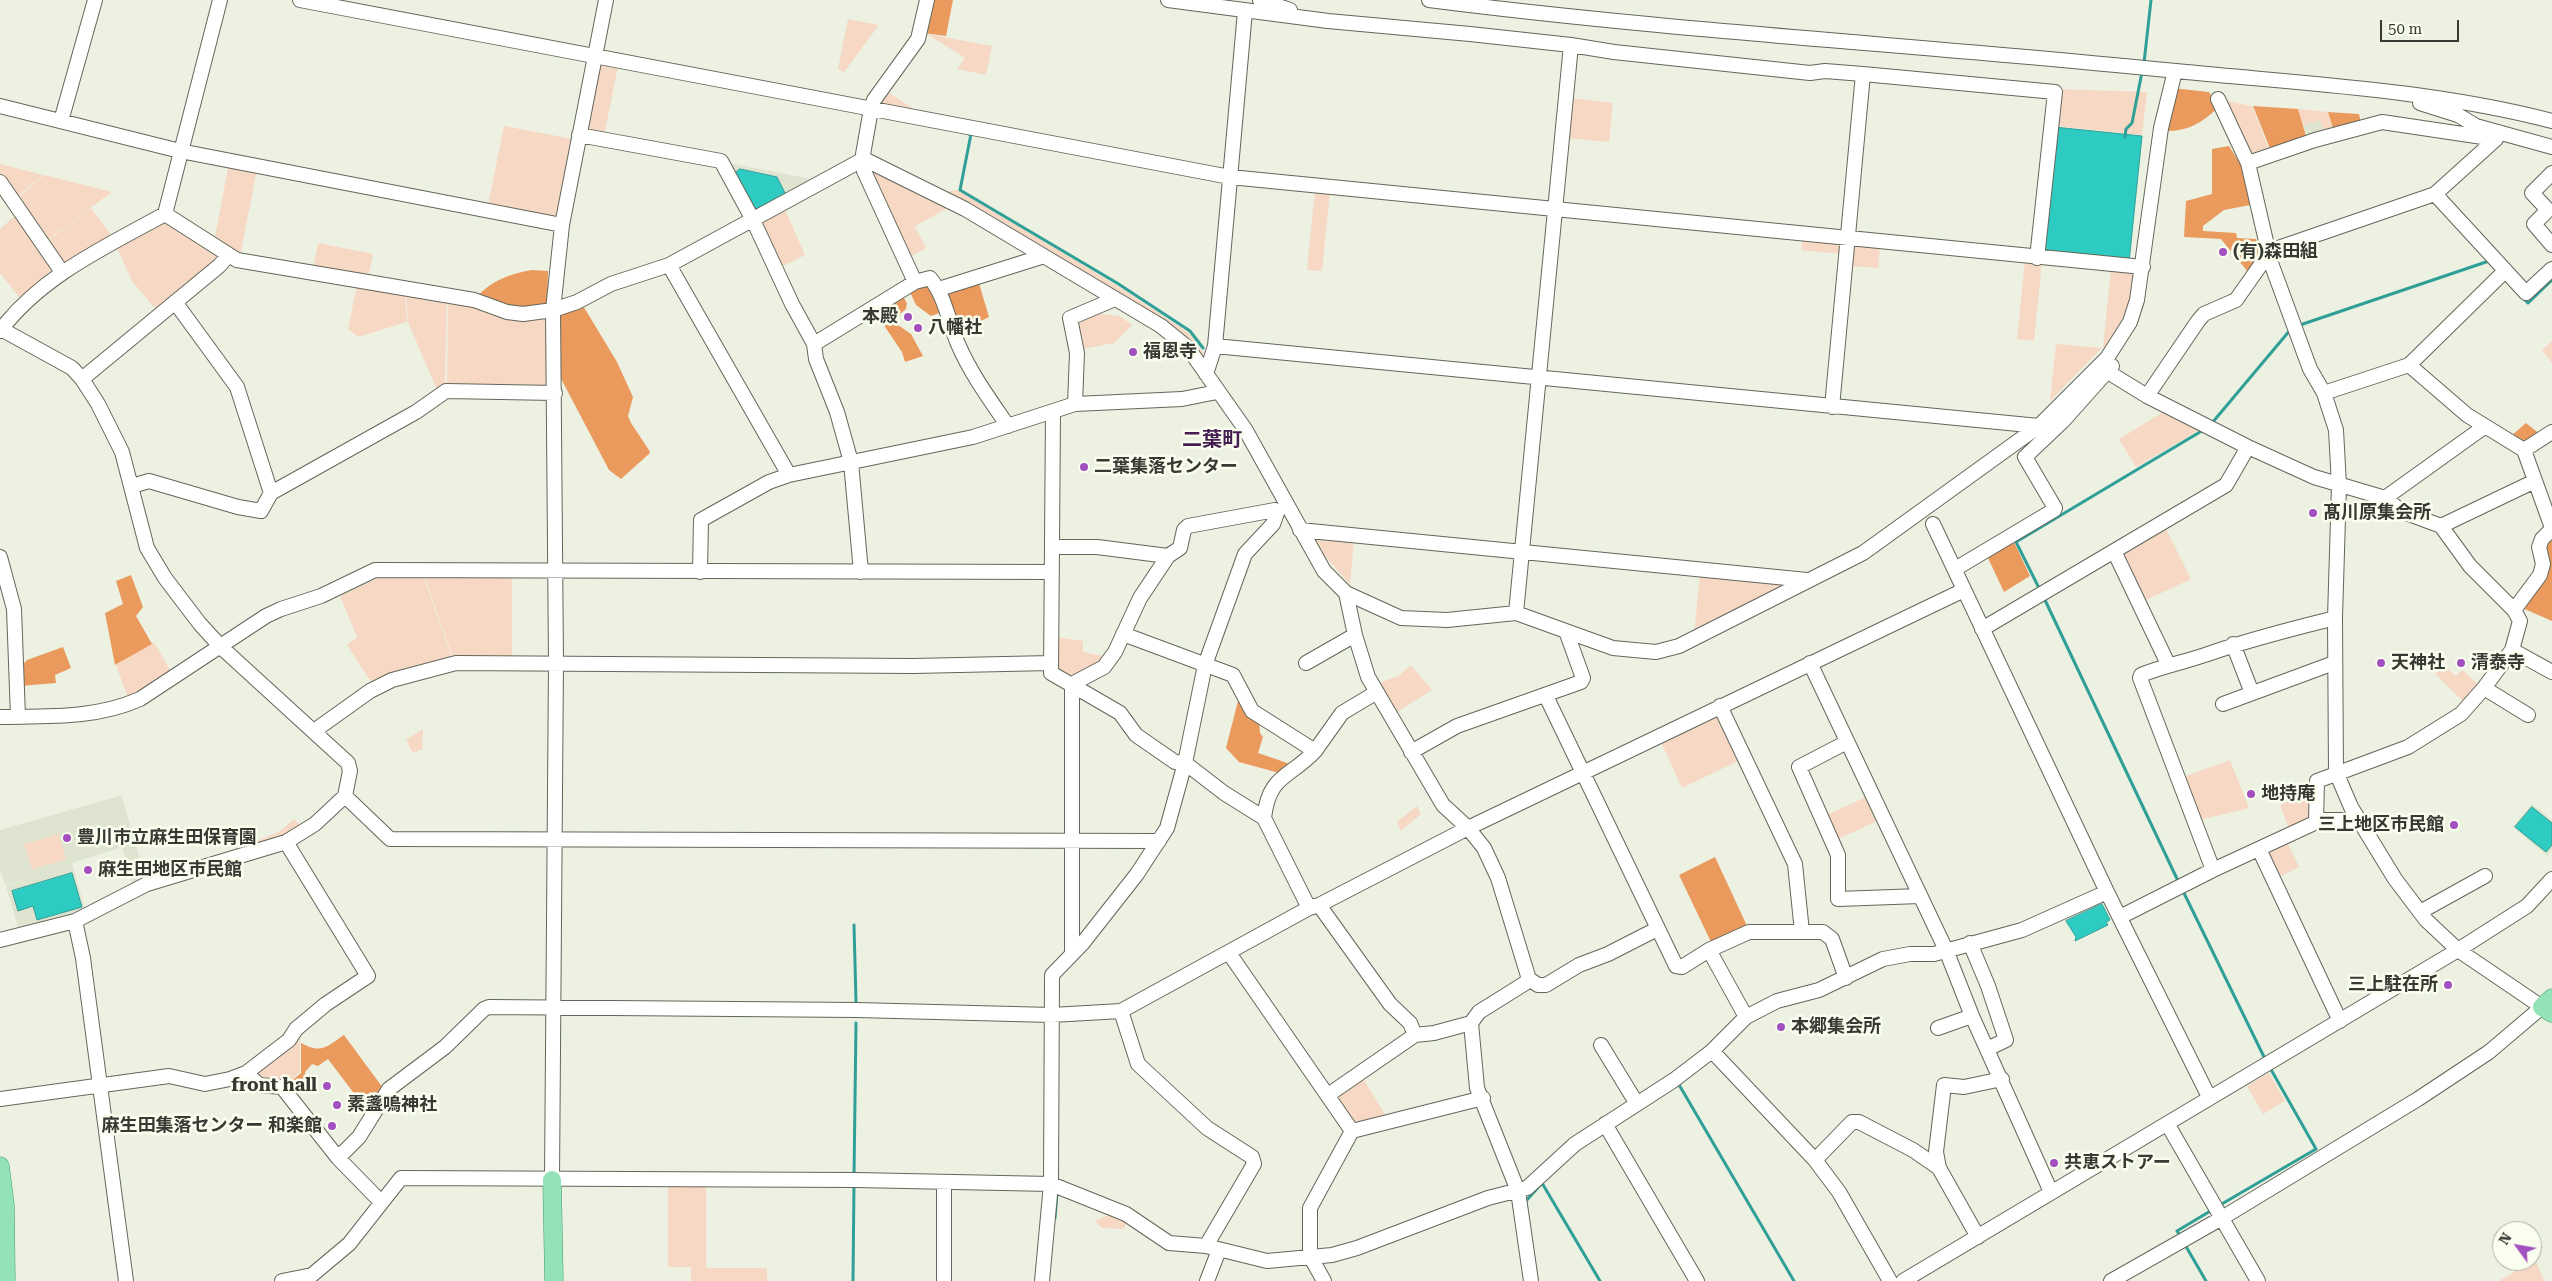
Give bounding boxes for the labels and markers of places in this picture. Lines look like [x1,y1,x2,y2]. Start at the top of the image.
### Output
place label: (有)森田組 [2233,241,2318,263]
marker: (有)森田組 [2217,246,2229,258]
place label: 本殿 [862,306,898,328]
marker: 本殿 [902,311,914,323]
place label: 八幡社 [928,317,982,339]
marker: 八幡社 [912,322,924,334]
place label: 福恩寺 [1143,341,1197,363]
marker: 福恩寺 [1127,346,1139,358]
place label: 二葉集落センター [1094,456,1238,478]
marker: 二葉集落センター [1078,461,1090,473]
place label: 髙川原集会所 [2323,502,2431,524]
marker: 髙川原集会所 [2307,507,2319,519]
place label: 天神社 [2391,652,2445,674]
place label: 清泰寺 [2471,652,2525,674]
marker: 天神社 [2375,657,2387,669]
marker: 清泰寺 [2455,657,2467,669]
place label: 地持庵 [2261,783,2315,805]
marker: 地持庵 [2245,788,2257,800]
place label: 三上地区市民館 [2318,814,2444,836]
marker: 三上地区市民館 [2448,819,2460,831]
place label: 豊川市立麻生田保育園 [77,827,257,849]
marker: 豊川市立麻生田保育園 [61,832,73,844]
place label: 麻生田地区市民館 [98,859,242,881]
marker: 麻生田地区市民館 [82,864,94,876]
place label: 三上駐在所 [2348,974,2438,996]
marker: 三上駐在所 [2442,979,2454,991]
place label: 本郷集会所 [1791,1016,1881,1038]
marker: 本郷集会所 [1775,1021,1787,1033]
place label: front hall [231,1075,317,1097]
marker: front hall [321,1080,333,1092]
place label: 素盞嗚神社 [347,1094,437,1116]
marker: 素盞嗚神社 [331,1099,343,1111]
place label: 麻生田集落センター 和楽館 [101,1115,322,1137]
marker: 麻生田集落センター 和楽館 [326,1120,338,1132]
place label: 共恵ストアー [2064,1152,2171,1174]
marker: 共恵ストアー [2048,1157,2060,1169]

